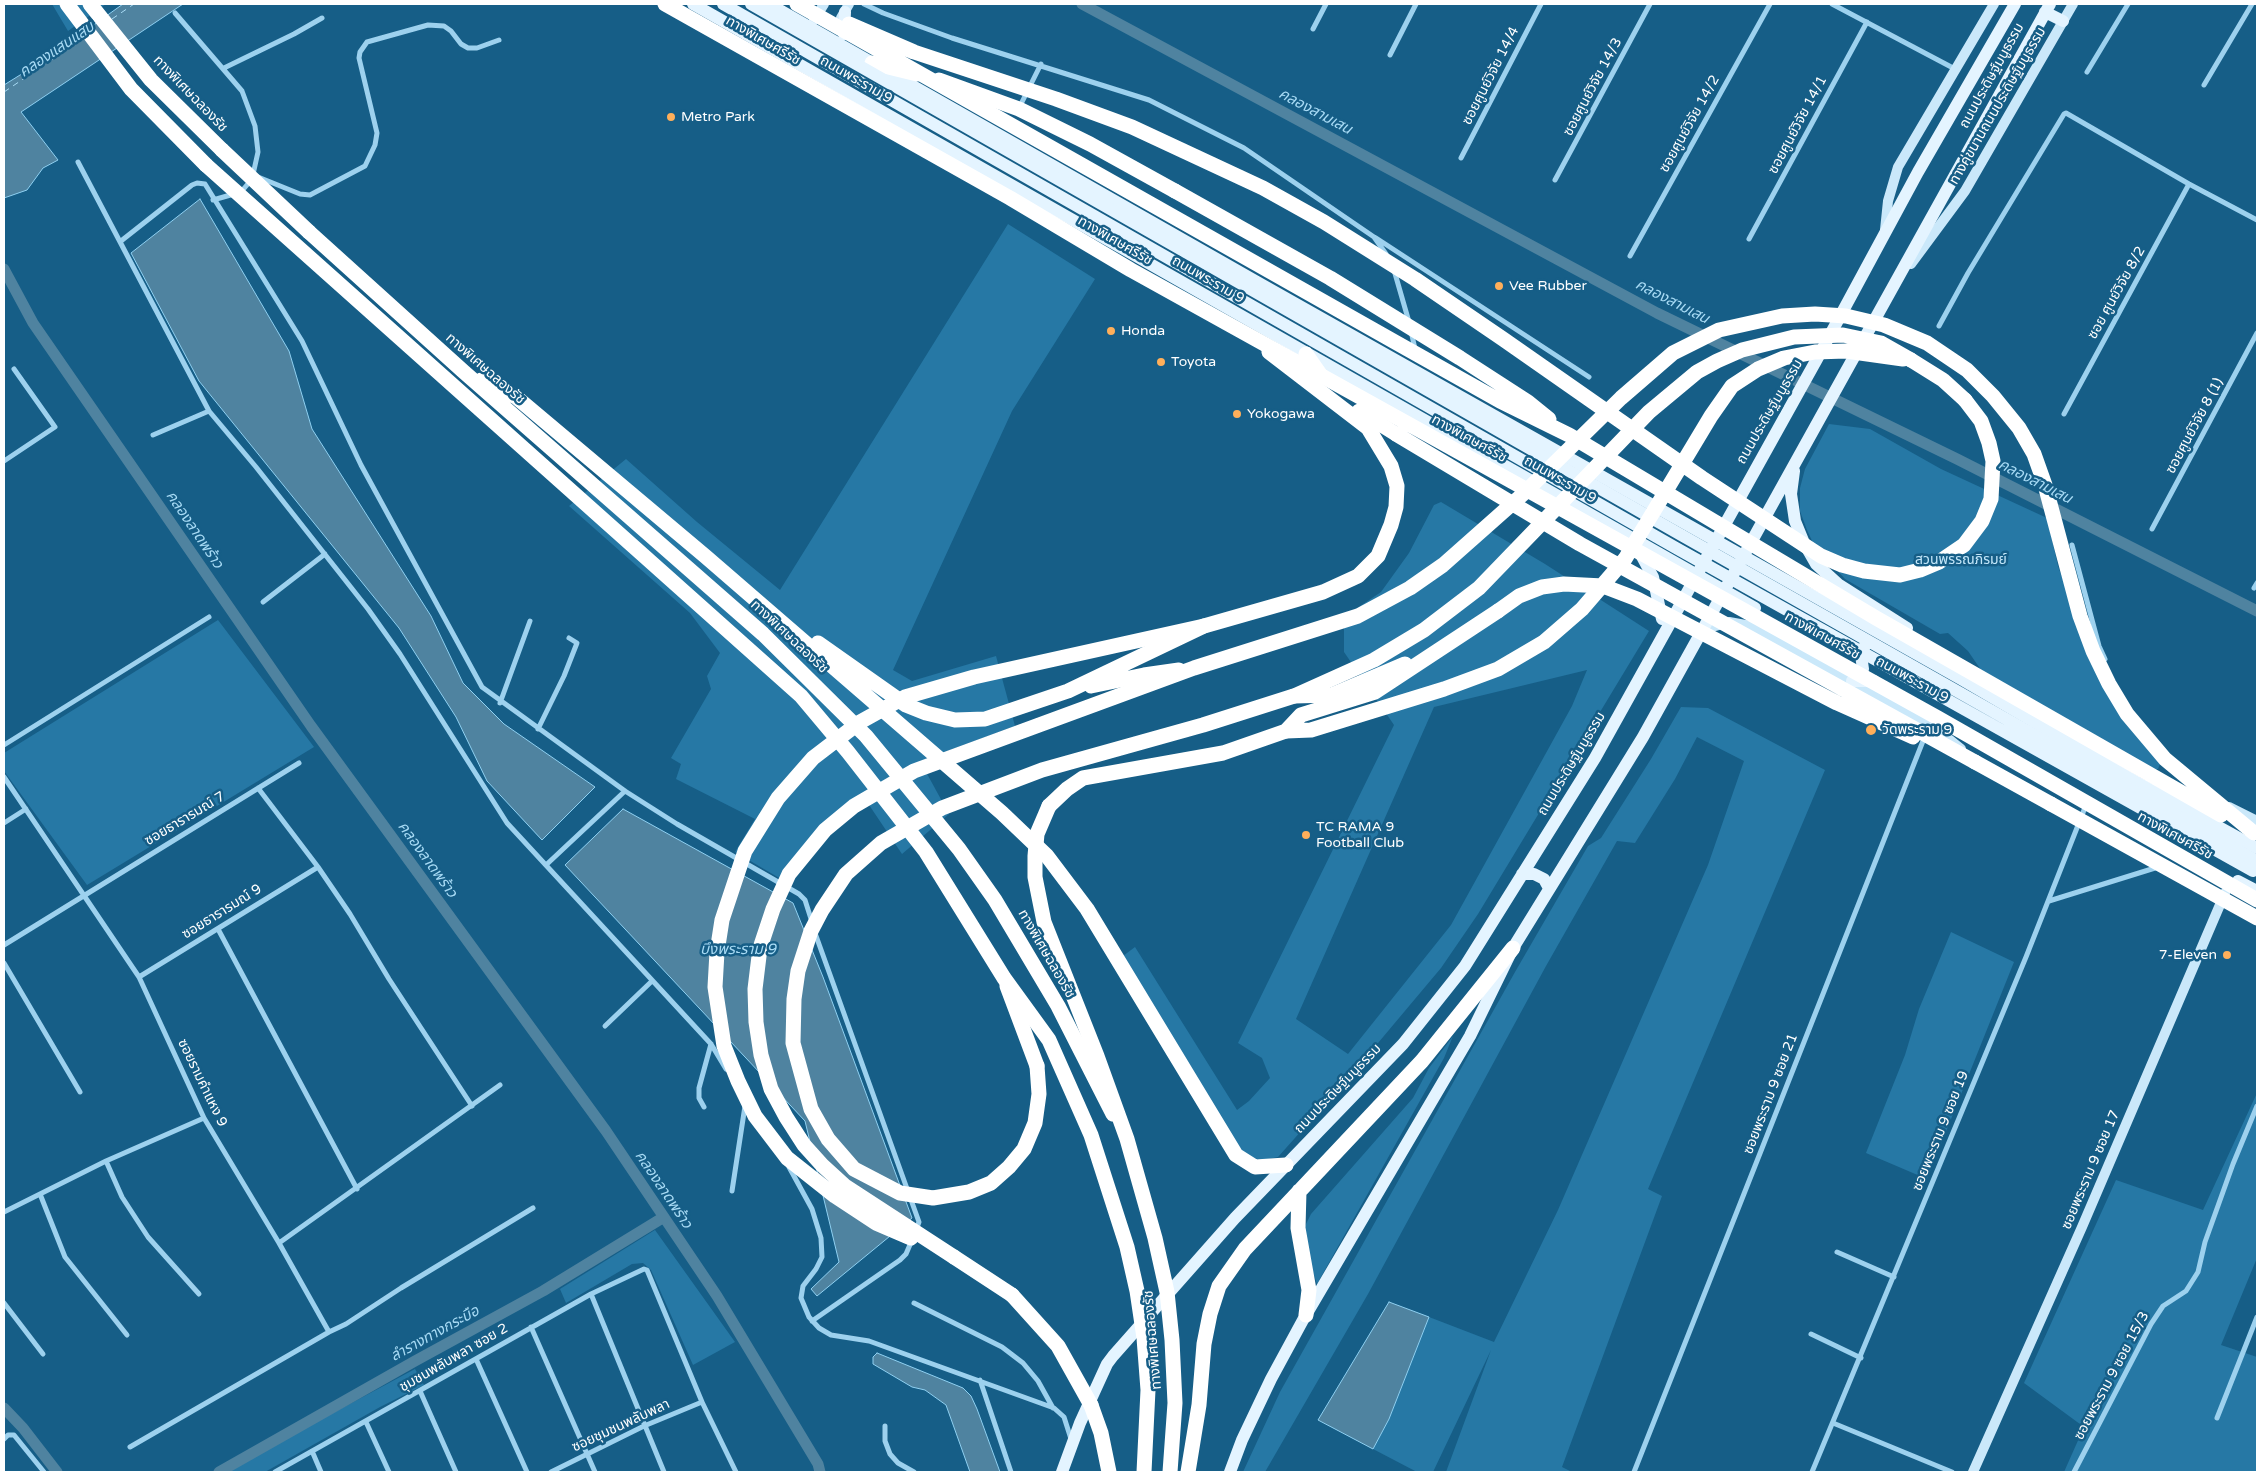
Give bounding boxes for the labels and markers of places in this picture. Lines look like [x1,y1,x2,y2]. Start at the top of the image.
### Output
place label: Metro Park [681,109,755,125]
marker: Metro Park [665,111,677,123]
place label: Vee Rubber [1509,278,1587,294]
marker: Vee Rubber [1493,280,1505,292]
place label: Honda [1121,323,1165,339]
marker: Honda [1105,325,1117,337]
place label: Toyota [1171,354,1216,370]
marker: Toyota [1155,356,1167,368]
place label: Yokogawa [1247,406,1315,422]
marker: Yokogawa [1231,408,1243,420]
place label: วัดพระราม 9 [1882,722,1952,738]
marker: วัดพระราม 9 [1864,723,1878,737]
place label: TC RAMA 9 Football Club [1316,819,1404,852]
marker: TC RAMA 9 Football Club [1300,829,1312,841]
place label: 7-Eleven [2159,947,2217,963]
marker: 7-Eleven [2221,949,2233,961]

